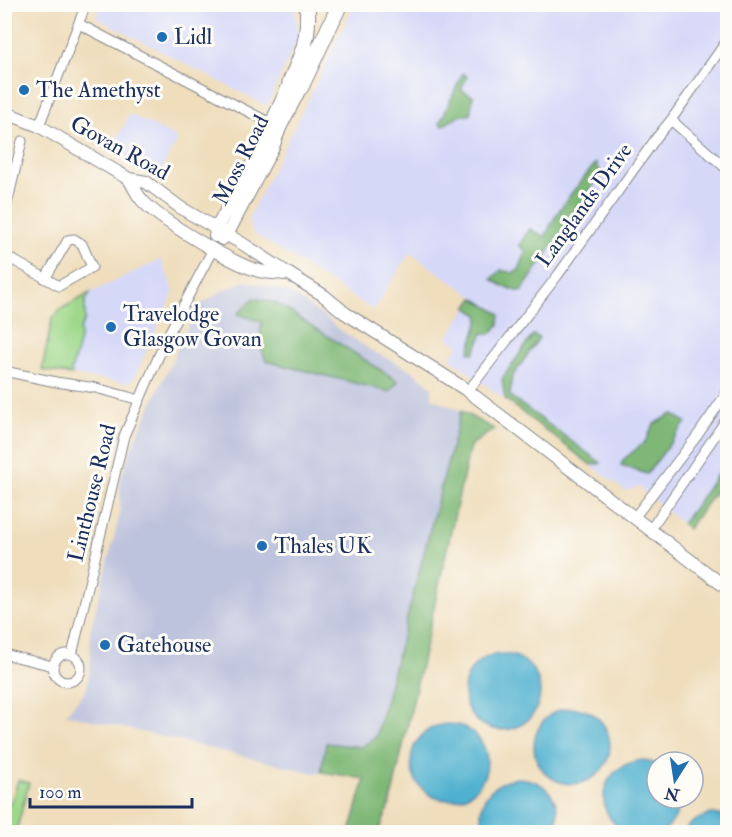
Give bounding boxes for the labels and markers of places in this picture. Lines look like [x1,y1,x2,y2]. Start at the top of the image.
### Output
place label: Lidl [174,23,213,51]
marker: Lidl [155,30,169,44]
place label: The Amethyst [36,76,161,104]
marker: The Amethyst [17,83,31,97]
place label: Travelodge Glasgow Govan [123,300,262,353]
marker: Travelodge Glasgow Govan [104,320,118,334]
place label: Thales UK [274,532,372,560]
marker: Thales UK [255,539,269,553]
place label: Gatehouse [117,631,211,659]
marker: Gatehouse [98,638,112,652]

